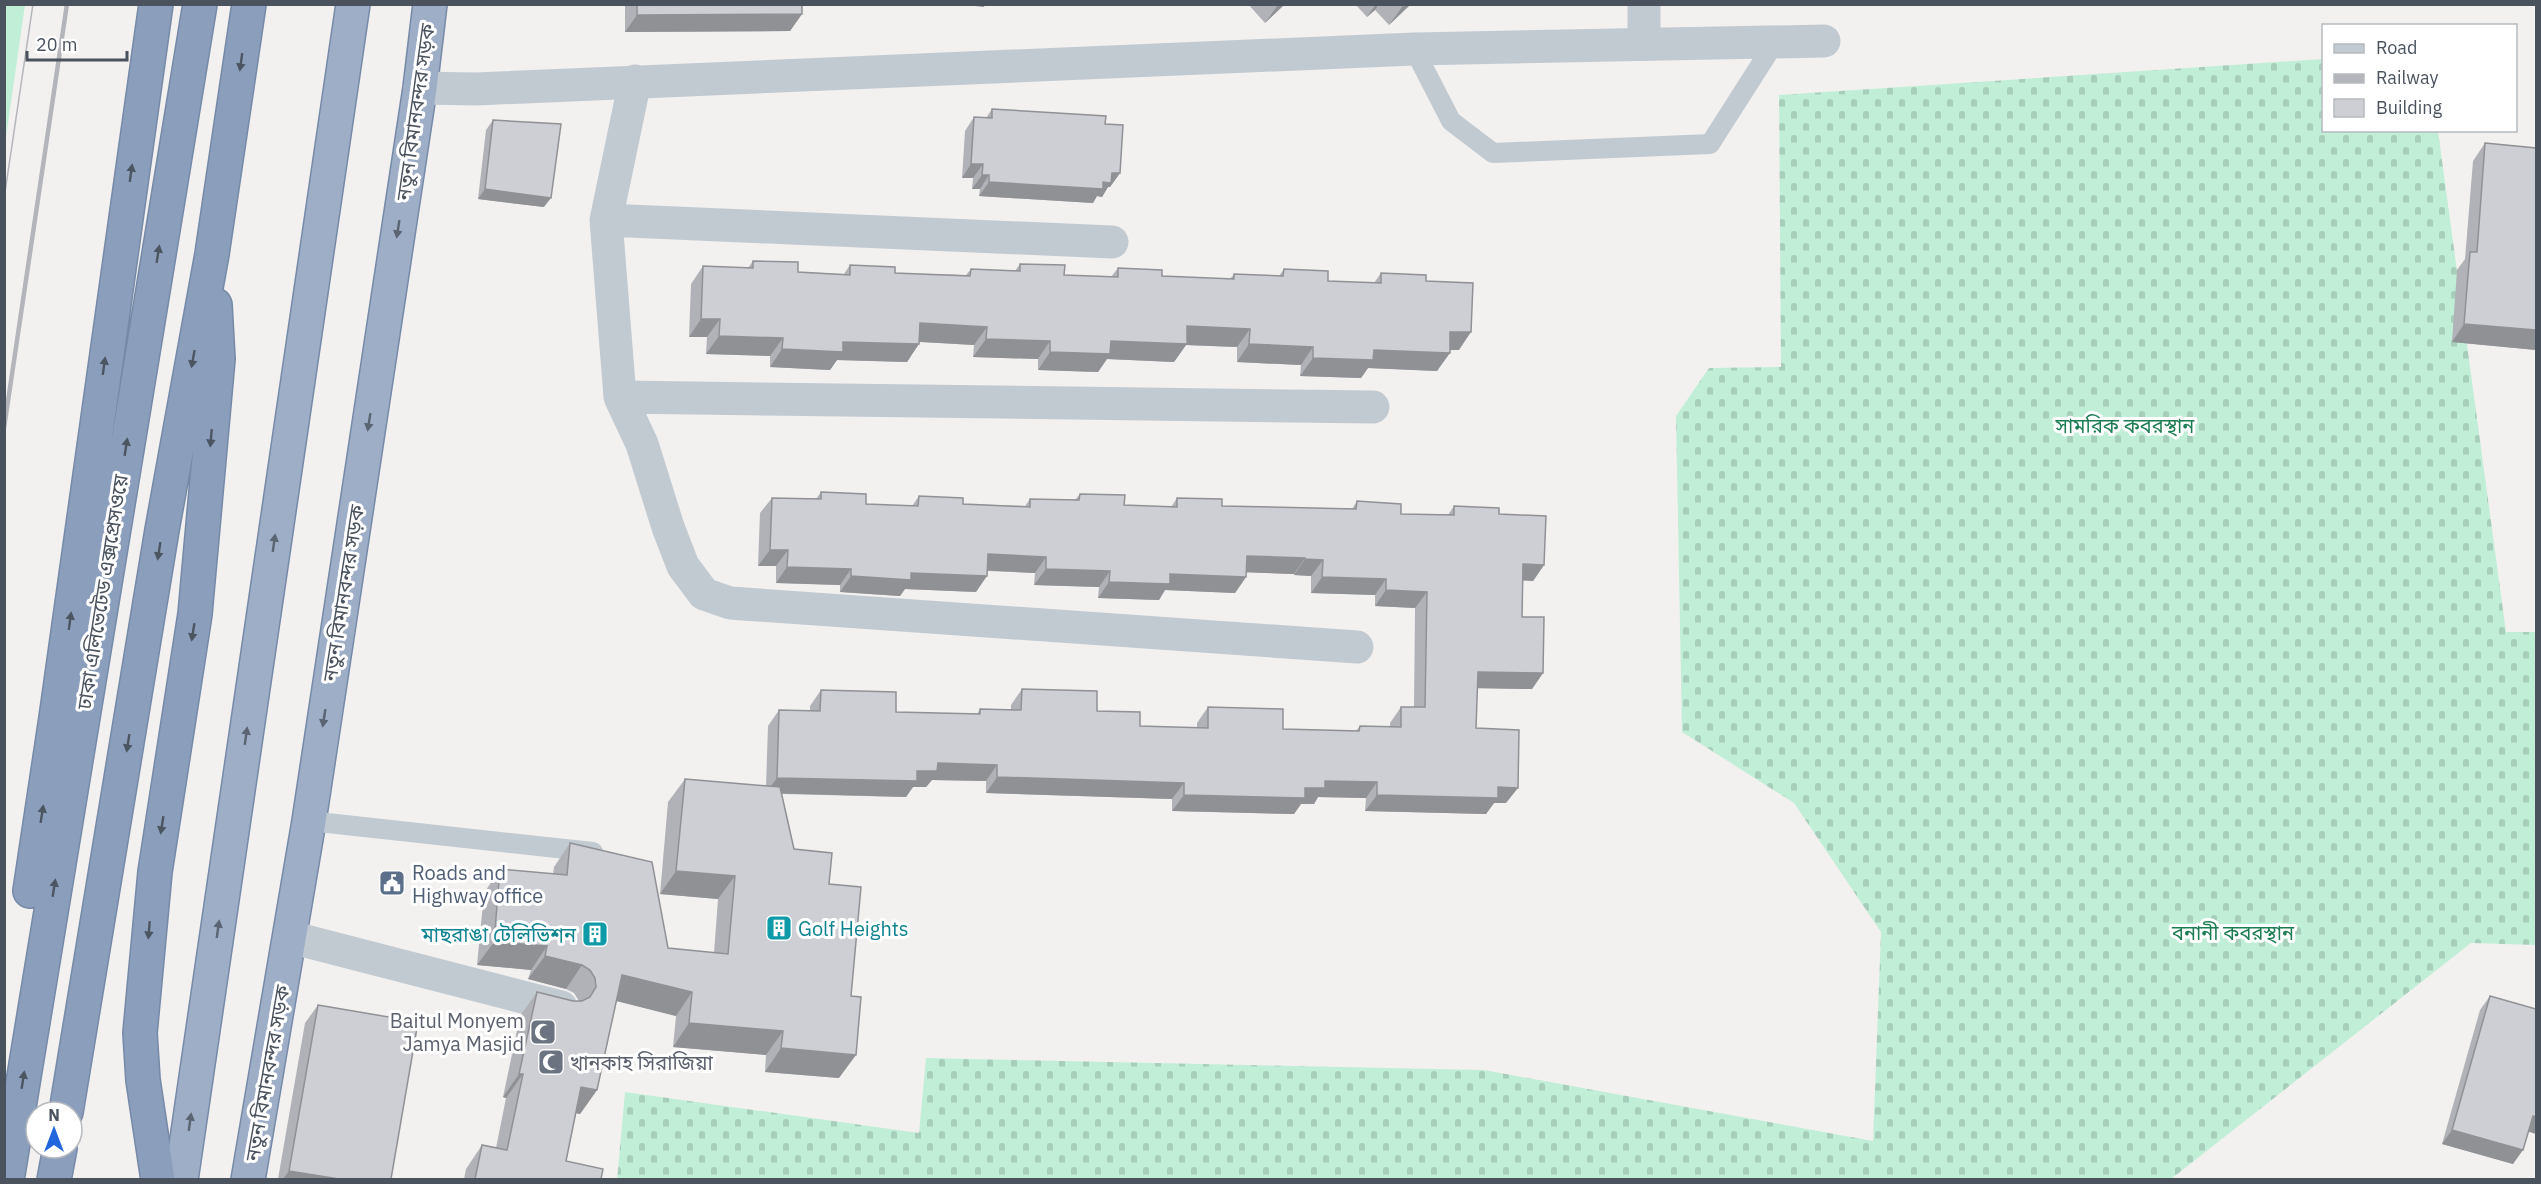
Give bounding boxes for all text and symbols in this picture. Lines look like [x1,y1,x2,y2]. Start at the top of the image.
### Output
street label: নতুন বিমানবন্দর সড়ক [389,21,441,203]
scale bar [27,24,128,62]
legend [2322,24,2517,132]
text: 20 m [36,33,78,56]
text: Road [2376,36,2417,59]
one-way arrow [236,53,245,72]
text: Railway [2376,66,2438,89]
text: Building [2376,96,2443,119]
one-way arrow [127,163,136,182]
one-way arrow [394,219,403,238]
one-way arrow [154,245,163,264]
one-way arrow [188,349,197,368]
one-way arrow [100,356,109,375]
one-way arrow [365,412,374,431]
park label: সামরিক কবরস্থান [2055,412,2195,439]
one-way arrow [206,429,216,448]
one-way arrow [122,437,131,456]
street label: ঢাকা এলিভেটেড এক্সপ্রেসওয়ে [70,472,134,712]
street label: নতুন বিমানবন্দর সড়ক [316,502,370,684]
one-way arrow [270,533,279,552]
one-way arrow [154,541,163,560]
one-way arrow [65,612,74,631]
one-way arrow [188,623,197,642]
one-way arrow [320,709,329,728]
one-way arrow [242,726,251,745]
one-way arrow [124,734,133,753]
one-way arrow [37,805,46,824]
one-way arrow [158,816,167,835]
place label: Roads and Highway office [412,859,543,909]
public building icon: Roads and Highway office [377,868,407,898]
one-way arrow [49,878,58,897]
building icon: Golf Heights [764,913,794,943]
place label: Golf Heights [798,915,909,942]
one-way arrow [213,919,222,938]
building icon: মাছরাঙা টেলিভিশন [580,919,610,949]
park label: বনানী কবরস্থান [2171,919,2295,946]
one-way arrow [144,921,154,940]
place label: মাছরাঙা টেলিভিশন [421,921,577,948]
street label: নতুন বিমানবন্দর সড়ক [238,982,296,1164]
place label: Baitul Monyem Jamya Masjid [390,1007,524,1057]
mosque icon: Baitul Monyem Jamya Masjid [528,1017,558,1047]
mosque icon: খানকাহ সিরাজিয়া [536,1047,566,1077]
place label: খানকাহ সিরাজিয়া [570,1049,714,1076]
one-way arrow [19,1071,28,1090]
north arrow [24,1100,84,1160]
text: N [48,1105,60,1125]
one-way arrow [185,1112,194,1131]

